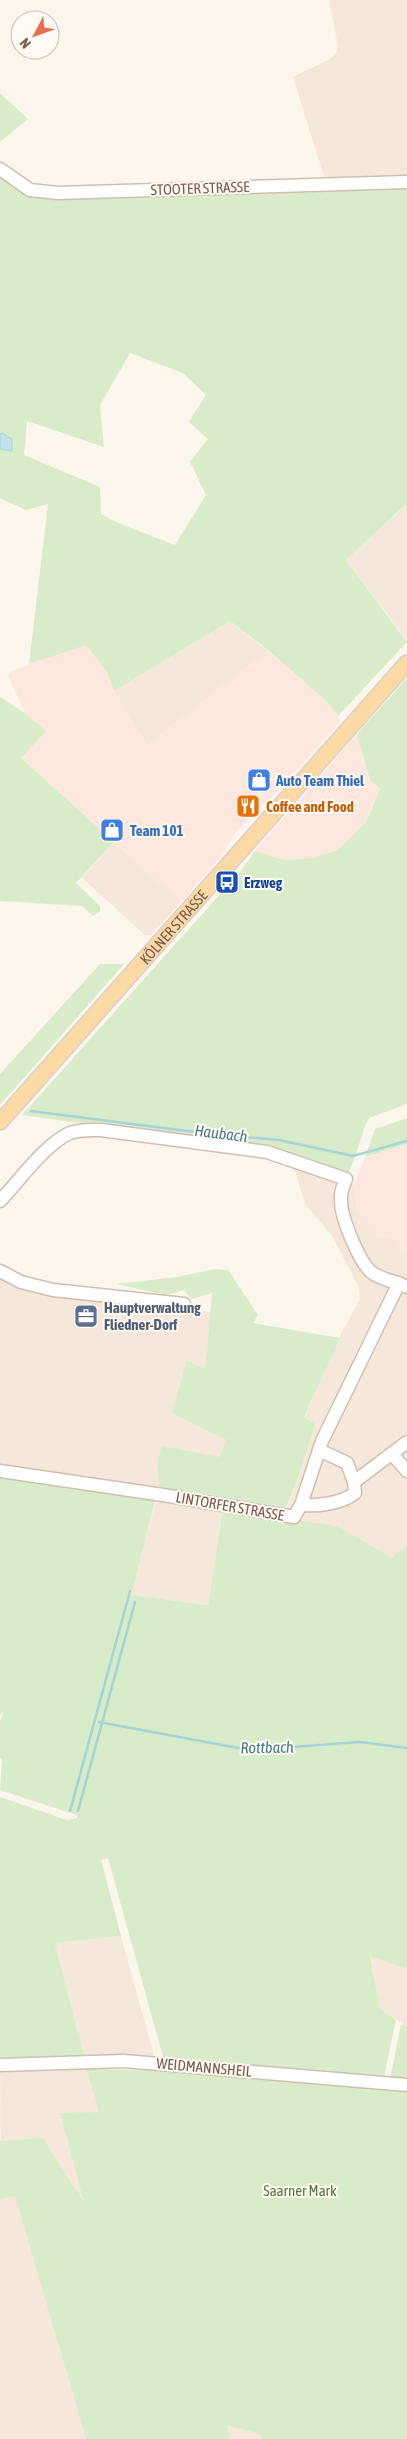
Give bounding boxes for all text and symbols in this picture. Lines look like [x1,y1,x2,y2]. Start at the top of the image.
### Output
north arrow [10,10,60,60]
text: N [16,35,34,52]
street label: STOOTER STRASSE [150,178,250,198]
shop icon: Auto Team Thiel [246,767,272,793]
place label: Auto Team Thiel [275,772,365,789]
restaurant icon: Coffee and Food [235,793,261,819]
place label: Coffee and Food [266,798,354,815]
shop icon: Team 101 [99,817,125,843]
place label: Team 101 [130,822,183,839]
bus stop icon: Erzweg [214,869,240,895]
place label: Erzweg [244,874,283,891]
street label: KÖLNER STRASSE [136,886,211,967]
water label: Haubach [194,1121,249,1145]
place label: Hauptverwaltung Fliedner-Dorf [104,1299,201,1333]
office icon: Hauptverwaltung Fliedner-Dorf [73,1303,99,1329]
street label: LINTORFER STRASSE [174,1488,286,1524]
water label: Rottbach [240,1738,294,1756]
street label: WEIDMANNSHEIL [156,2054,253,2080]
park label: Saarner Mark [263,2182,337,2199]

